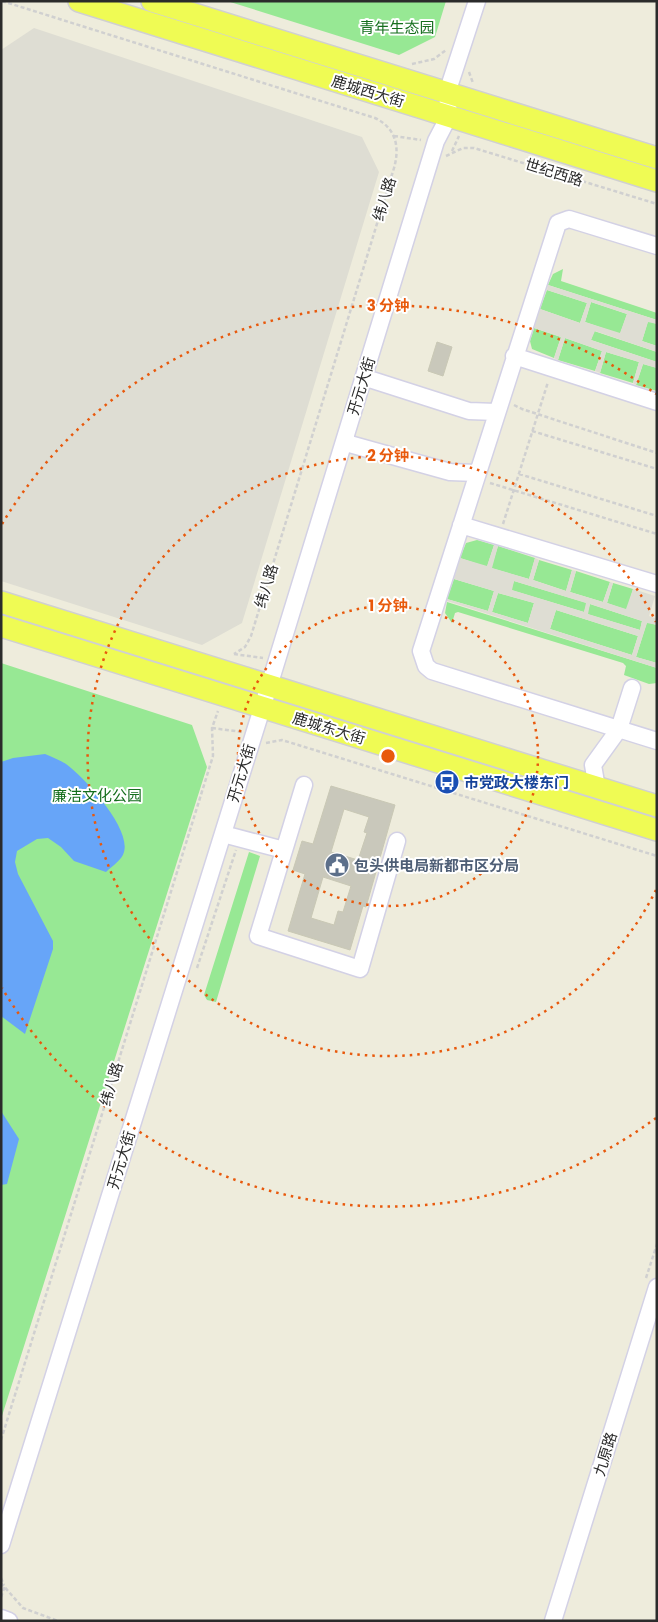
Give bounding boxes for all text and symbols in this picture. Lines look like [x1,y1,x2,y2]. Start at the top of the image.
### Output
park label: 青年生态园 [359,17,435,38]
street label: 鹿城西大街 [329,70,407,112]
street label: 世纪西路 [522,153,586,191]
street label: 纬八路 [367,174,401,224]
text: 3 分钟 [367,295,409,316]
street label: 开元大街 [342,354,380,418]
text: 2 分钟 [367,445,409,466]
street label: 纬八路 [249,561,283,611]
text: 1 分钟 [369,595,407,616]
street label: 鹿城东大街 [290,707,368,749]
street label: 开元大街 [222,741,260,805]
centre of rings [379,747,397,765]
bus stop icon: 市党政大楼东门 [434,769,460,795]
place label: 市党政大楼东门 [464,772,569,793]
park label: 廉洁文化公园 [52,785,142,806]
public building icon: 包头供电局新都市区分局 [324,852,350,878]
place label: 包头供电局新都市区分局 [354,855,519,876]
street label: 纬八路 [94,1059,128,1109]
street label: 开元大街 [102,1128,140,1192]
street label: 九原路 [588,1429,622,1479]

